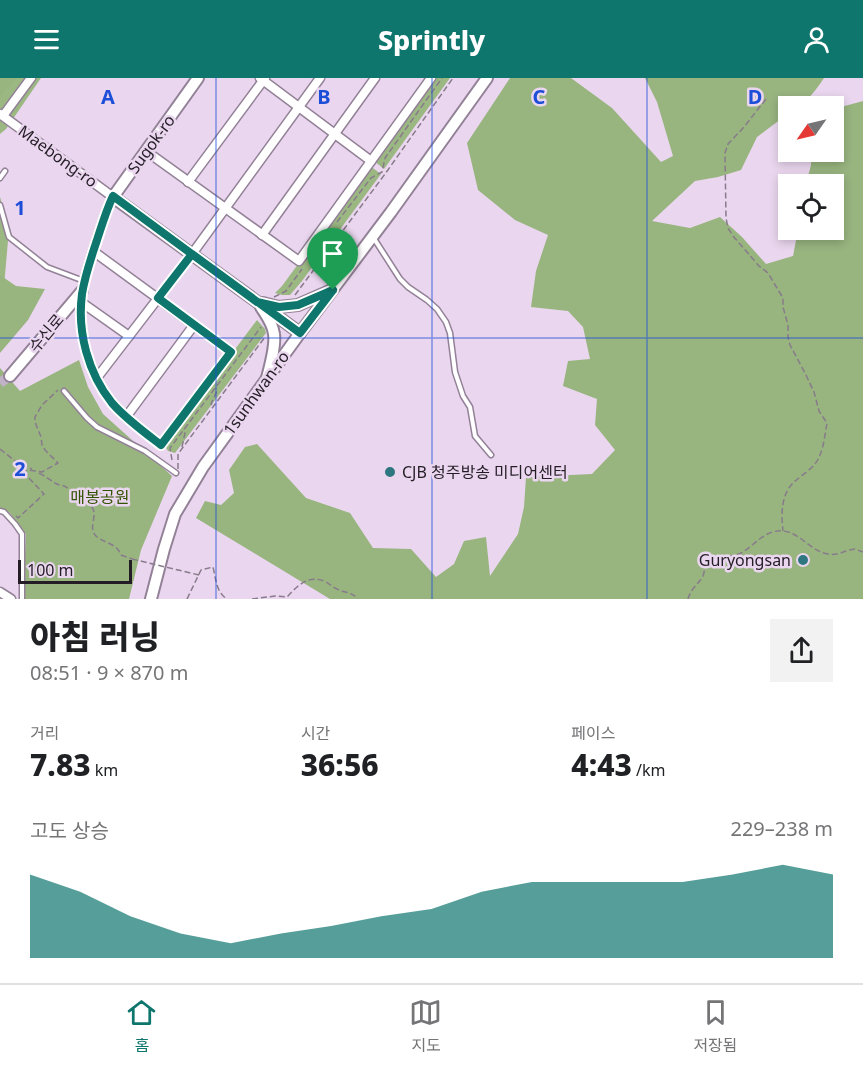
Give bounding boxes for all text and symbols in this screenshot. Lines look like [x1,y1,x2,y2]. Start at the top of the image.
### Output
text: Sprintly [378,21,485,58]
icon: menu [30,23,63,56]
icon: person [800,23,833,56]
text: A [101,83,115,110]
text: B [317,83,331,110]
text: C [533,83,546,110]
text: D [748,83,762,110]
north arrow [778,96,844,162]
map controls [778,96,844,240]
street label: Sugok-ro [122,110,180,178]
street label: Maebong-ro [14,120,102,192]
button: locate [778,174,844,240]
text: 1 [14,194,26,221]
pin [307,228,358,290]
icon: arrive [316,237,349,270]
street label: 수신로 [23,309,69,357]
street label: 1sunhwan-ro [218,346,294,440]
text: 2 [14,455,26,482]
place label: CJB 청주방송 미디어센터 [402,461,568,483]
marker: CJB 청주방송 미디어센터 [383,465,397,479]
park label: 매봉공원 [71,486,129,508]
place label: Guryongsan [699,549,791,571]
marker: Guryongsan [796,553,810,567]
scale bar [18,557,132,585]
text: 100 m [27,559,74,581]
text: 아침 러닝 [30,614,160,659]
button: share [770,619,833,682]
text: 08:51 · 9 × 870 m [30,659,188,686]
text: 거리 [30,722,59,744]
text: 시간 [301,722,330,744]
text: 페이스 [571,722,616,744]
text: 7.83 [30,744,91,785]
text: 36:56 [301,744,379,785]
text: 4:43 [571,744,632,785]
text: km [91,759,118,781]
text: /km [632,759,666,781]
text: 229–238 m [730,815,833,842]
text: 고도 상승 [30,817,109,844]
tab: 홈 [125,996,158,1056]
tab: 지도 [409,996,442,1056]
tab: 저장됨 [693,996,738,1056]

